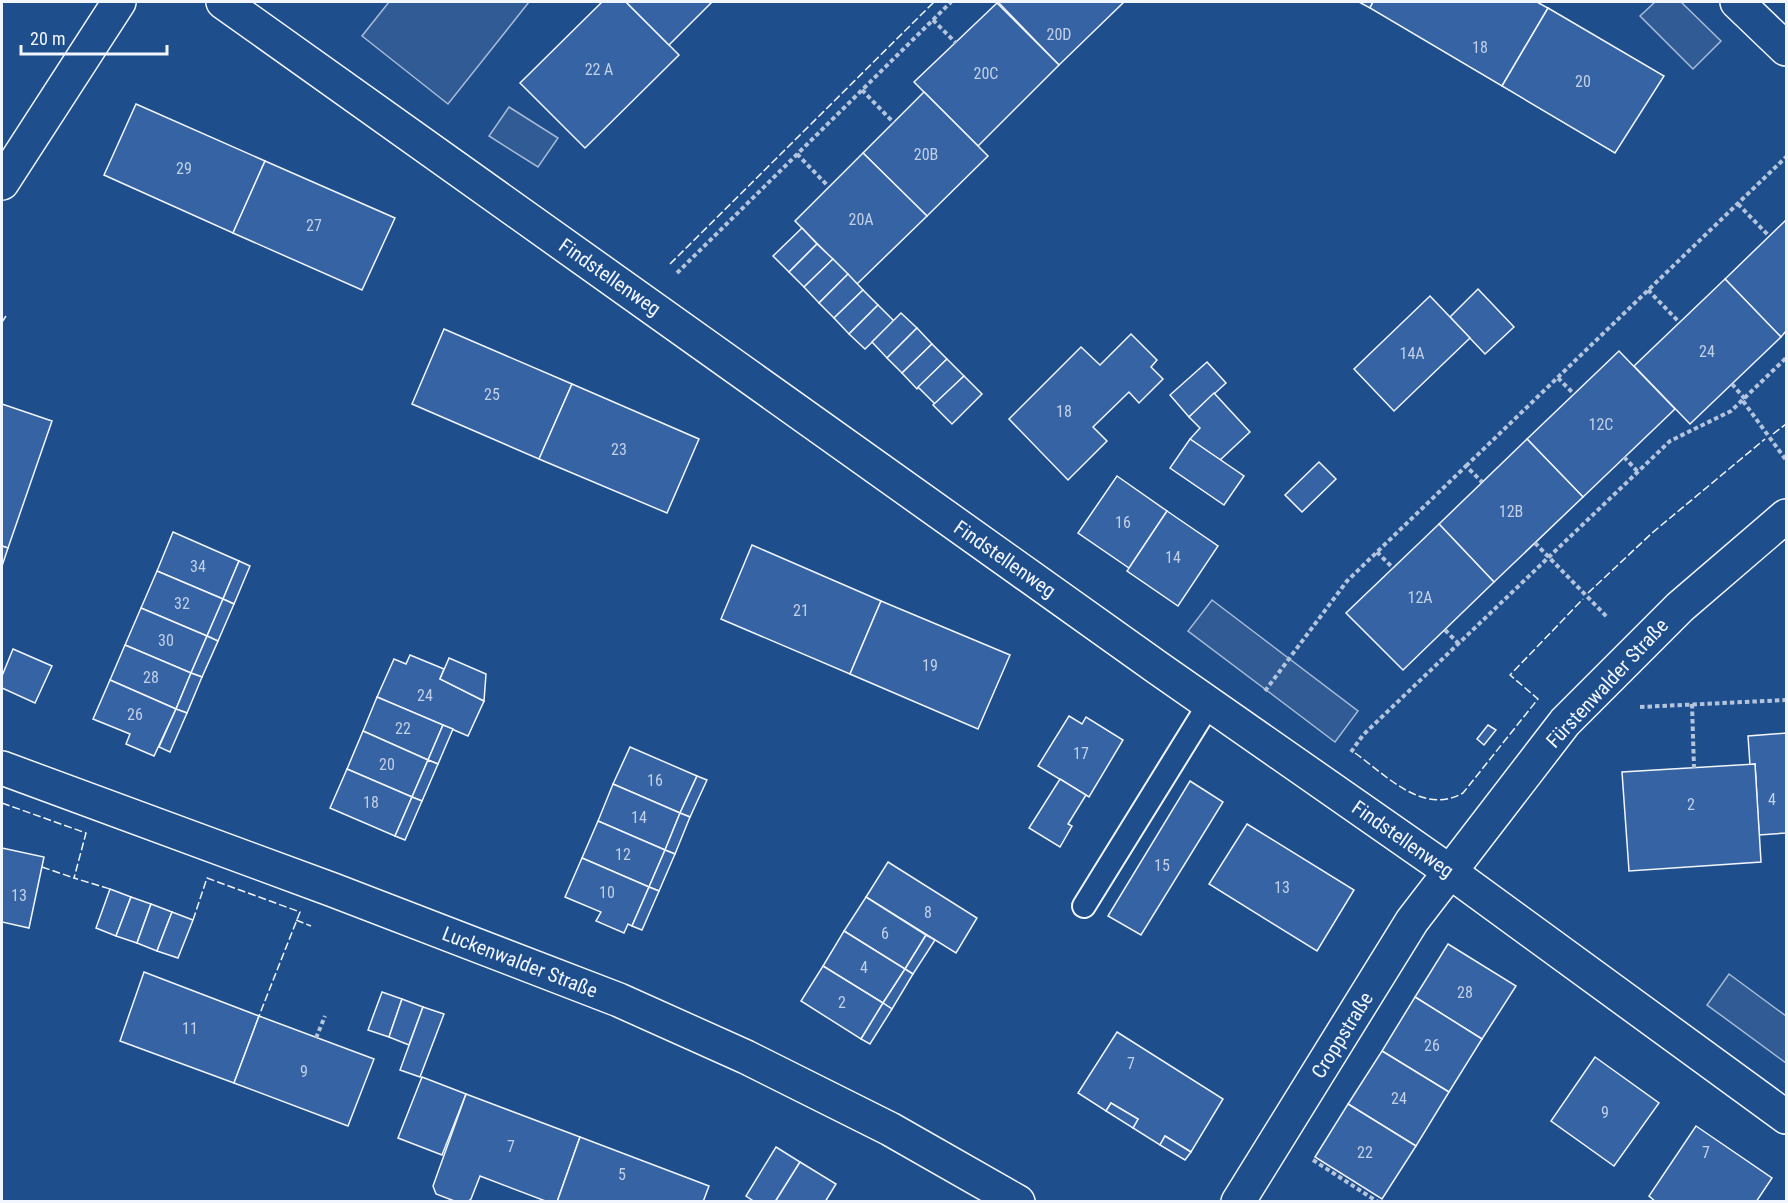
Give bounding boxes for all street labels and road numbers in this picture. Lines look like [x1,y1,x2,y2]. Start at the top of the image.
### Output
street label: Findstellenweg [554,233,666,321]
street label: Findstellenweg [949,515,1061,603]
street label: Fürstenwalder Straße [1541,613,1673,753]
street label: Findstellenweg [1347,795,1459,883]
street label: Luckenwalder Straße [439,921,601,1003]
street label: Croppstraße [1306,987,1378,1083]

